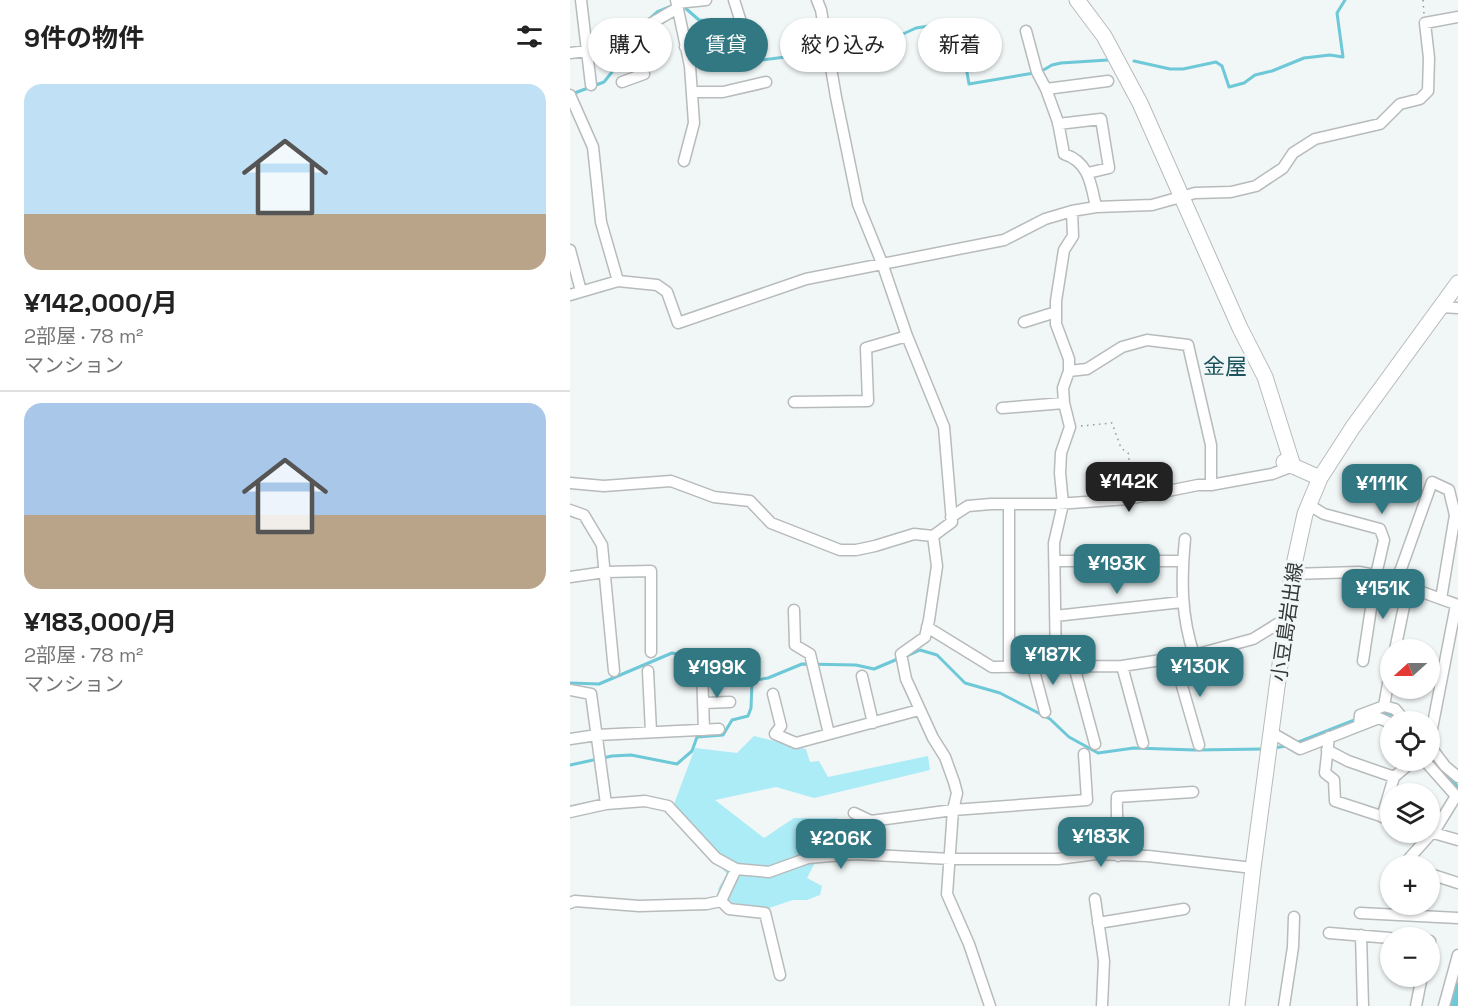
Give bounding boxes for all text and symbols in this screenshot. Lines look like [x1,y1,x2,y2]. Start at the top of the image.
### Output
chip: 購入 [588,18,672,72]
chip: 賃貸 [684,18,768,72]
chip: 絞り込み [780,18,906,72]
chip: 新着 [918,18,1002,72]
icon: filters [513,20,546,53]
text: 9件の物件 [24,21,144,55]
icon: home [231,123,339,231]
text: ¥142,000/月 [24,286,178,320]
text: 2部屋 · 78 m² [24,323,143,349]
text: マンション [24,352,124,378]
district label: 金屋 [1203,352,1247,380]
icon: home [231,442,339,550]
pin: ¥142K [1087,462,1171,513]
pin: ¥111K [1340,464,1424,515]
text: ¥142K [1100,468,1158,494]
text: ¥111K [1356,470,1408,496]
pin: ¥193K [1075,544,1159,595]
text: ¥193K [1088,550,1146,576]
street label: 小豆島岩出線 [1266,561,1308,683]
pin: ¥151K [1341,569,1425,620]
text: ¥151K [1356,575,1410,601]
text: ¥183,000/月 [24,605,177,639]
pin: ¥187K [1011,635,1095,686]
north arrow [1380,639,1440,699]
map controls [1380,639,1440,987]
text: ¥187K [1025,641,1081,667]
text: 2部屋 · 78 m² [24,642,143,668]
pin: ¥130K [1158,647,1242,698]
pin: ¥199K [675,648,759,699]
text: ¥130K [1170,653,1230,679]
text: ¥199K [688,654,746,680]
text: マンション [24,671,124,697]
button: locate [1380,711,1440,771]
button: layers [1380,783,1440,843]
pin: ¥183K [1059,817,1143,868]
pin: ¥206K [799,819,883,870]
text: ¥183K [1072,823,1130,849]
text: ¥206K [810,825,872,851]
button: + [1380,855,1440,915]
button: − [1380,927,1440,987]

